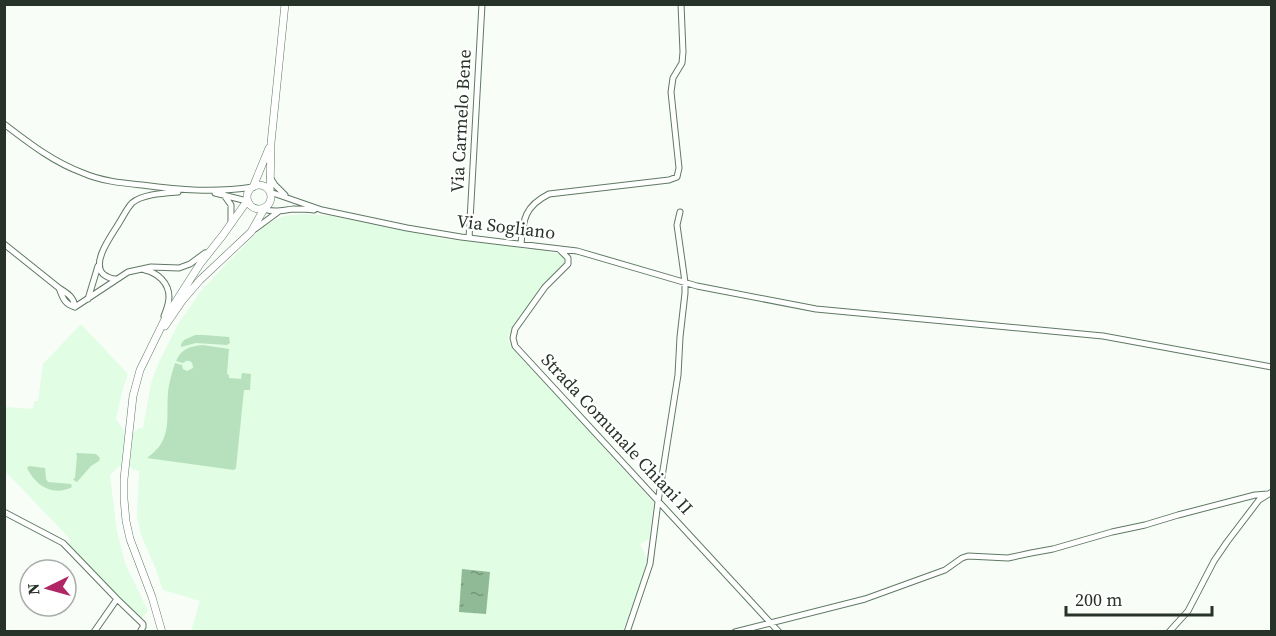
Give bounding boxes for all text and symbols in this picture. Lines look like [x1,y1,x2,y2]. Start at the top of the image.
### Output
street label: Via Carmelo Bene [444,49,477,193]
street label: Via Sogliano [455,208,557,245]
street label: Strada Comunale Chiani II [536,348,699,520]
north arrow [18,558,78,618]
scale bar [1066,579,1212,617]
text: N [22,582,45,596]
text: 200 m [1075,587,1122,612]

